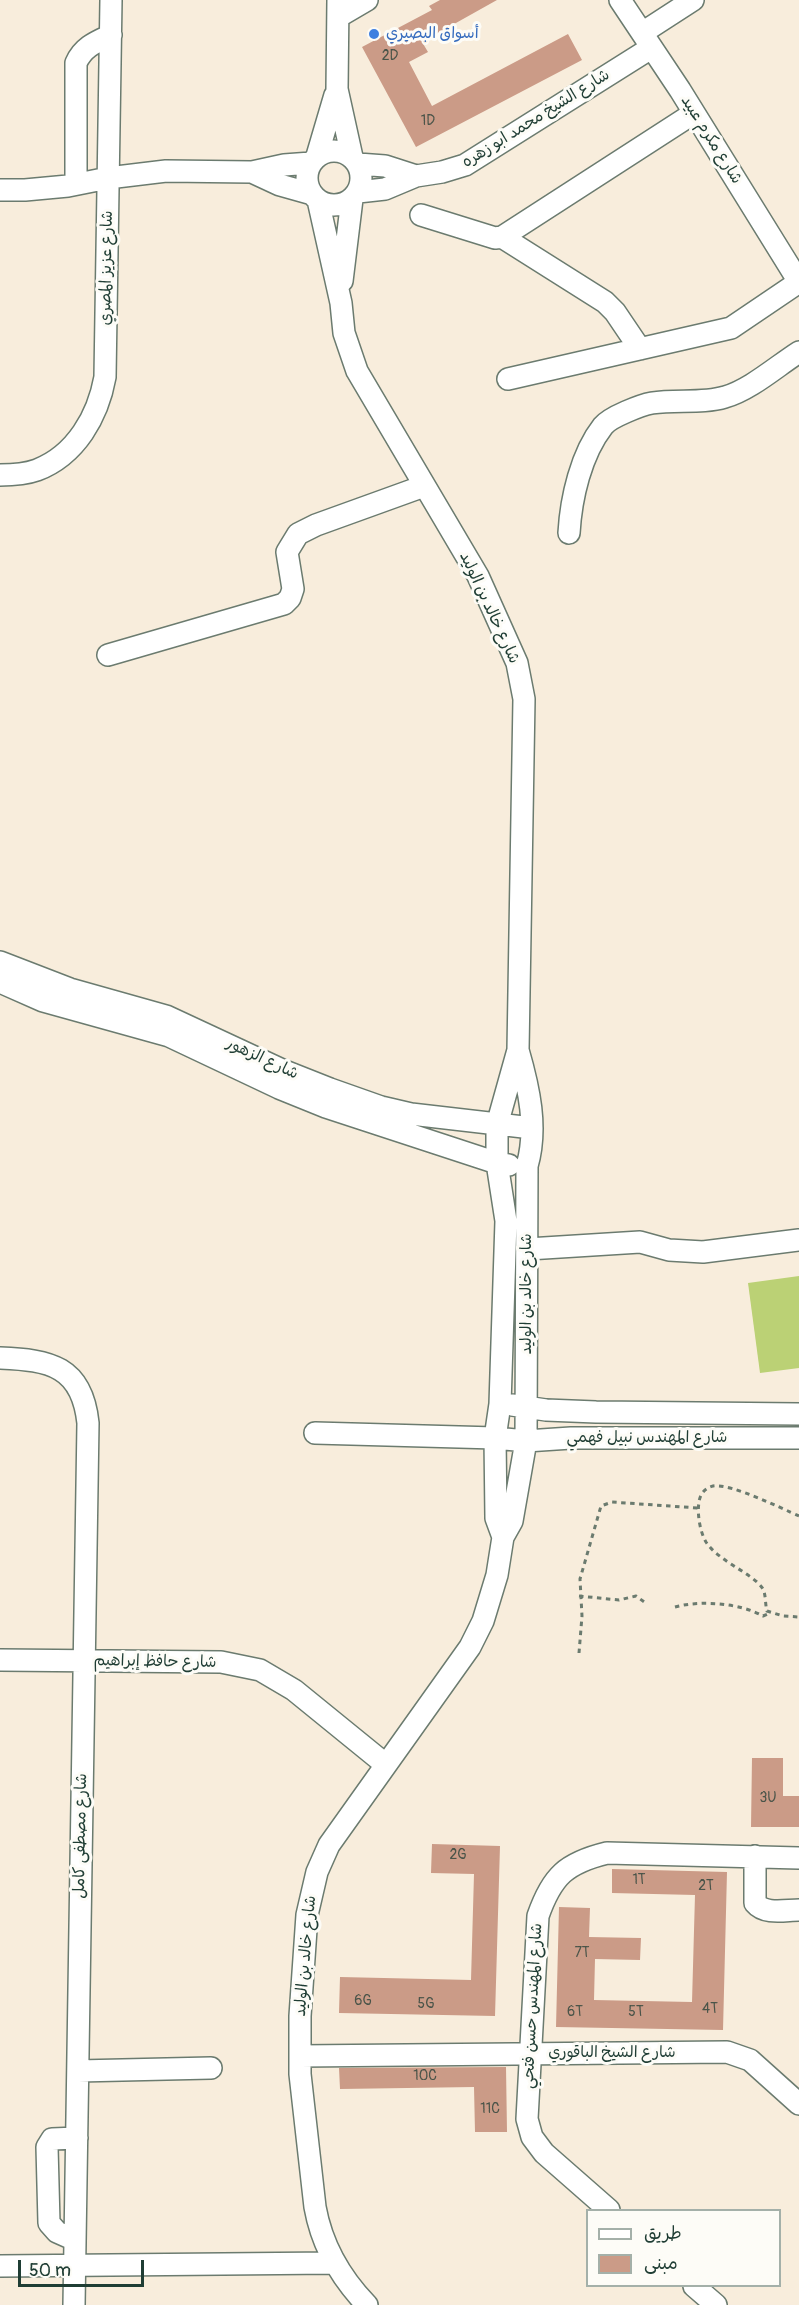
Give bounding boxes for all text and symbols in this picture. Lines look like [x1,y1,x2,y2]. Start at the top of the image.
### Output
place label: أسواق البصيري [386,24,479,44]
marker: أسواق البصيري [367,27,381,41]
house number: 2D [382,48,398,64]
street label: شارع الشيخ محمد ابو زهره [459,66,613,172]
street label: شارع مكرم عبيد [676,92,746,188]
house number: 1D [421,113,435,129]
street label: شارع عزيز المصري [96,210,118,326]
street label: شارع خالد بن الوليد [455,549,523,667]
street label: شارع الزهور [223,1034,301,1084]
street label: شارع خالد بن الوليد [517,1233,537,1355]
street label: شارع المهندس نبيل فهمي [567,1428,727,1448]
street label: شارع حافظ إبراهيم [93,1651,217,1673]
street label: شارع مصطفى كامل [70,1773,92,1899]
house number: 3U [759,1790,777,1806]
house number: 2G [449,1847,467,1863]
house number: 1T [632,1872,646,1888]
house number: 2T [698,1878,714,1894]
street label: شارع خالد بن الوليد [291,1895,321,2017]
street label: شارع المهندس حسن فتحي [519,1923,547,2089]
house number: 7T [574,1945,590,1961]
house number: 6G [354,1993,372,2009]
house number: 5G [418,1996,434,2012]
house number: 4T [702,2001,718,2017]
house number: 6T [567,2004,583,2020]
house number: 5T [628,2004,644,2020]
street label: شارع الشيخ الباقوري [548,2043,676,2063]
house number: 10C [413,2068,437,2084]
house number: 11C [480,2101,500,2117]
legend [586,2209,781,2287]
text: طريق [644,2222,682,2245]
scale bar [21,2248,147,2286]
text: مبنى [644,2252,678,2275]
text: 50 m [29,2259,71,2282]

